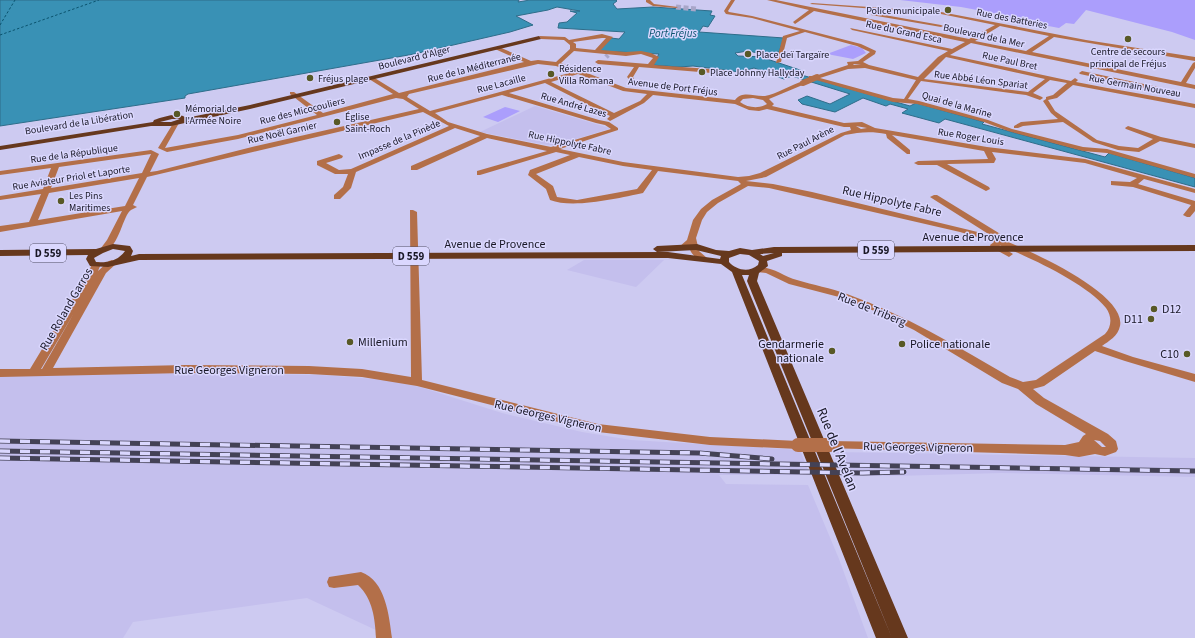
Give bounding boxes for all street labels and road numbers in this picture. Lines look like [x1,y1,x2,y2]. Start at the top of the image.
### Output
street label: Rue des Batteries [975,5,1049,33]
street label: Rue du Grand Esca [864,17,943,47]
street label: Boulevard de la Mer [942,21,1026,52]
street label: Boulevard d'Alger [377,42,452,74]
street label: Rue Paul Bret [981,48,1039,74]
street label: Rue de la Méditerranée [426,50,522,86]
street label: Rue Abbé Léon Spariat [933,67,1029,93]
street label: Rue Lacaille [475,71,527,97]
street label: Rue Germain Nouveau [1088,71,1182,101]
street label: Avenue de Port Fréjus [627,75,718,99]
street label: Quai de la Marine [920,88,993,122]
street label: Rue André Lazes [539,89,608,121]
street label: Rue des Micocouliers [258,94,346,128]
street label: Boulevard de la Libération [24,108,134,138]
street label: Impasse de la Pinède [356,116,443,164]
street label: Rue Noël Garnier [246,118,319,148]
street label: Rue Paul Arène [774,122,837,163]
street label: Rue Roger Louis [937,125,1005,149]
street label: Rue Hippolyte Fabre [527,127,613,159]
street label: Rue de la République [29,141,119,167]
street label: Rue Aviateur Priol et Laporte [11,162,131,194]
street label: Rue Hippolyte Fabre [841,182,943,221]
street label: Avenue de Provence [923,229,1024,246]
street label: Avenue de Provence [445,236,546,253]
road number: D 559 [858,241,894,259]
road number: D 559 [30,244,66,262]
road number: D 559 [393,247,429,265]
street label: Rue Roland Garros [36,265,97,354]
street label: Rue de Triberg [835,288,909,331]
street label: Rue Georges Vigneron [174,362,284,379]
street label: Rue Georges Vigneron [493,396,603,437]
street label: Rue de l'Avelan [811,405,863,494]
street label: Rue Georges Vigneron [863,438,973,457]

